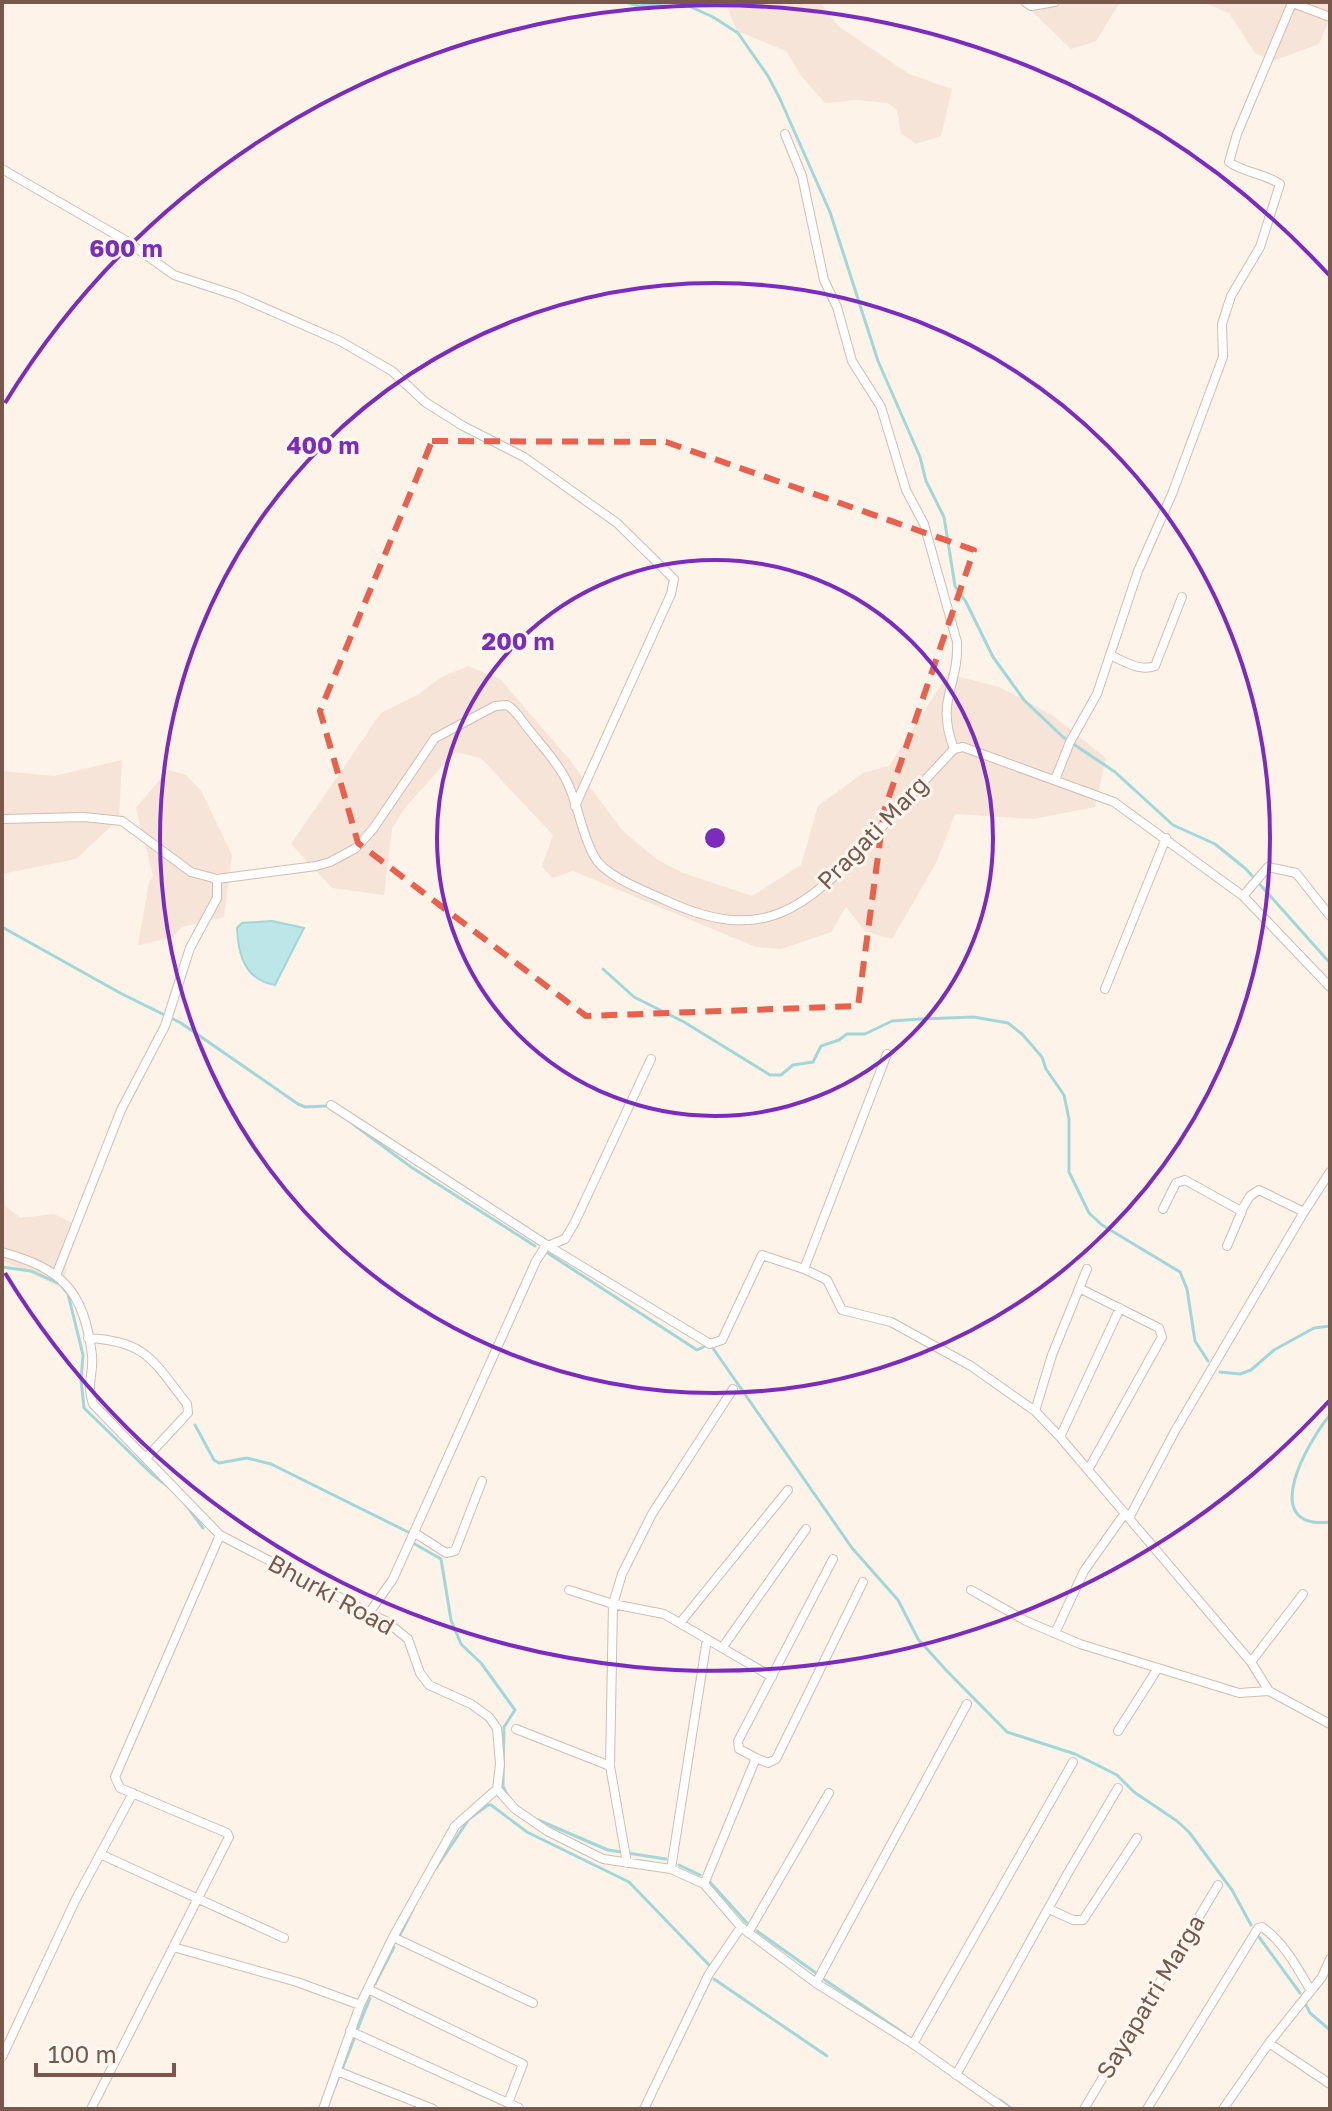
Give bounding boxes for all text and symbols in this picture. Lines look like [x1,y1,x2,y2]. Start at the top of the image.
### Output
text: 600 m [89,233,163,262]
text: 400 m [286,430,360,459]
text: 200 m [482,626,554,655]
street label: Pragati Marg [811,769,933,895]
centre of rings [701,824,729,852]
street label: Bhurki Road [264,1547,400,1640]
street label: Sayapatri Marga [1089,1909,1210,2083]
scale bar [36,2027,174,2077]
text: 100 m [48,2039,117,2068]

